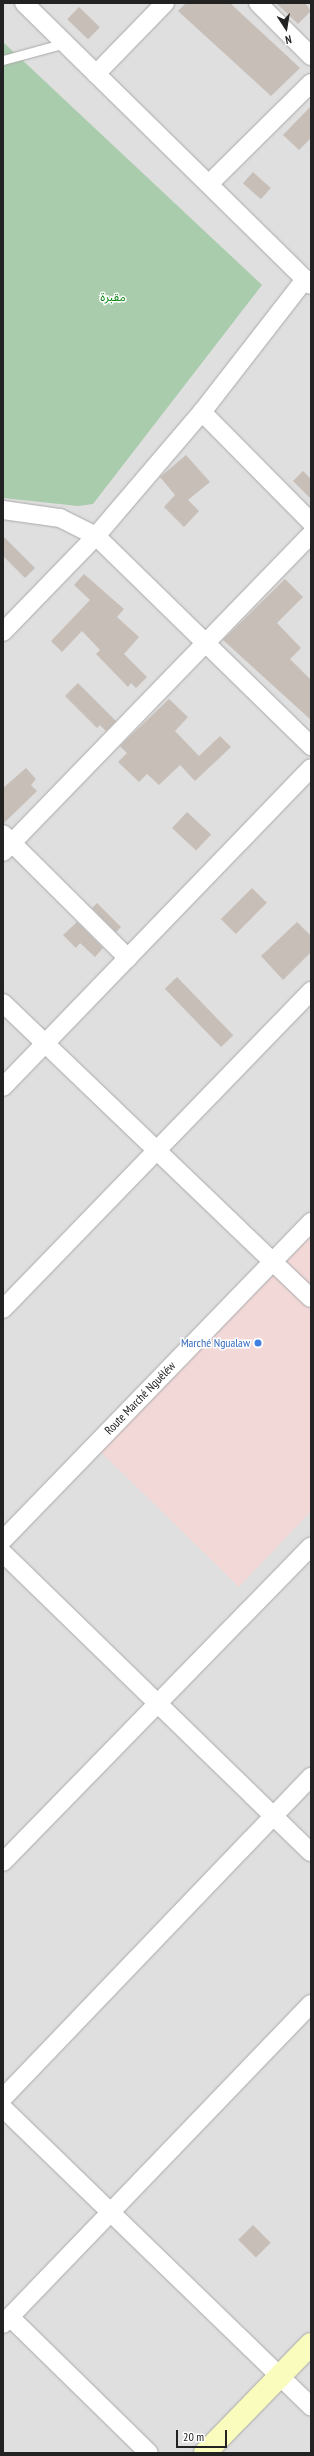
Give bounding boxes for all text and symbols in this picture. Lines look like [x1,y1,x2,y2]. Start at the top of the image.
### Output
north arrow [266,8,306,48]
text: N [284,32,293,47]
park label: مقبرة [100,290,126,304]
place label: Marché Ngualaw [181,1336,250,1350]
marker: Marché Ngualaw [253,1338,263,1348]
street label: Route Marché Nguéléw [102,1359,178,1437]
scale bar [178,2422,229,2448]
text: 20 m [183,2429,204,2444]

